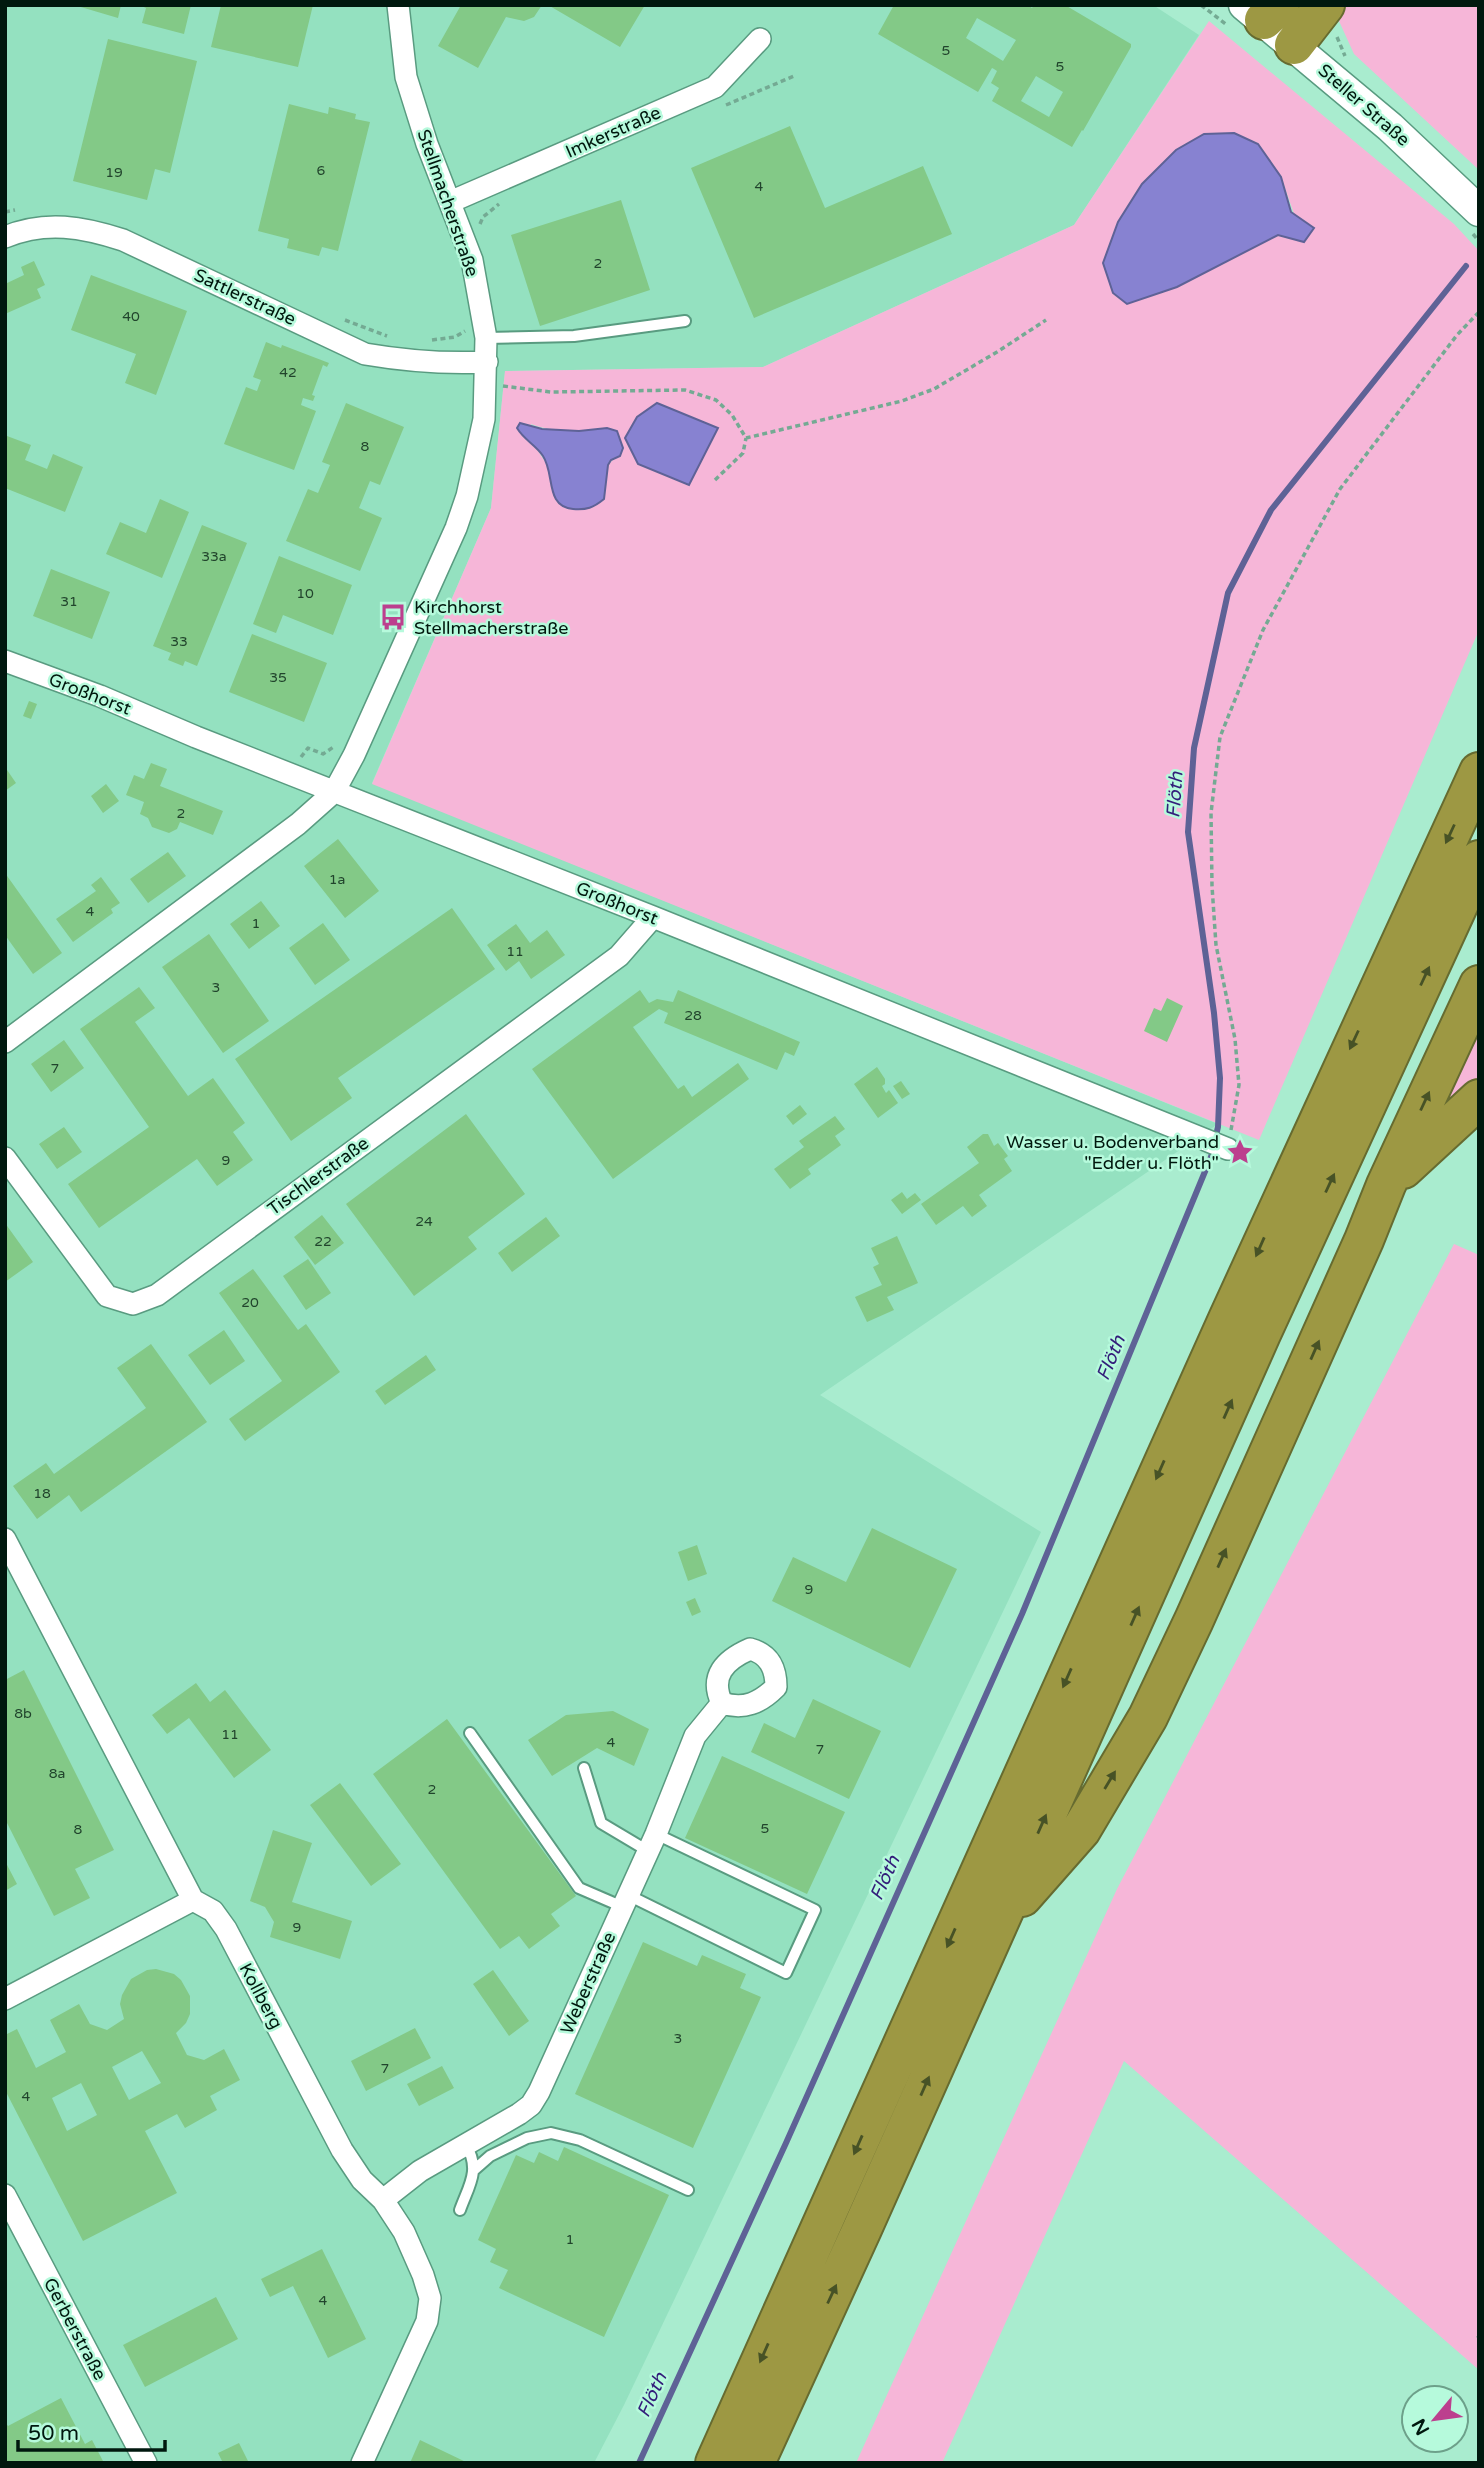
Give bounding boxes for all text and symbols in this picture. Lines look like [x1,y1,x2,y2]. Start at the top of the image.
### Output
house number: 5 [942,42,950,59]
house number: 5 [1056,58,1064,75]
street label: Steller Straße [1314,59,1414,151]
street label: Imkerstraße [562,101,664,163]
street label: Stellmacherstraße [412,126,484,280]
house number: 6 [317,162,326,179]
house number: 19 [105,164,123,181]
house number: 4 [755,178,764,195]
house number: 2 [594,255,602,272]
street label: Sattlerstraße [191,264,299,330]
house number: 40 [122,308,140,325]
house number: 42 [279,364,297,381]
house number: 8 [361,438,370,455]
house number: 33a [201,548,227,565]
house number: 10 [296,585,314,602]
house number: 31 [60,593,78,610]
place label: Kirchhorst Stellmacherstraße [414,596,568,639]
bus stop icon: Kirchhorst Stellmacherstraße [378,602,408,632]
house number: 33 [170,633,188,650]
street label: Großhorst [46,668,134,720]
house number: 35 [269,669,287,686]
water label: Flöth [1162,771,1188,819]
house number: 2 [177,805,185,822]
one-way arrow [1444,824,1456,844]
house number: 1a [329,871,345,888]
street label: Großhorst [573,877,661,929]
house number: 4 [86,903,95,920]
house number: 1 [252,915,260,932]
house number: 11 [506,943,524,960]
one-way arrow [1419,966,1431,986]
house number: 3 [212,979,220,996]
house number: 28 [684,1007,702,1024]
one-way arrow [1349,1030,1360,1050]
house number: 7 [51,1060,59,1077]
one-way arrow [1419,1091,1431,1111]
place label: Wasser u. Bodenverband "Edder u. Flöth" [1006,1131,1219,1174]
street label: Tischlerstraße [263,1132,373,1220]
place icon: Wasser u. Bodenverband "Edder u. Flöth" [1225,1137,1255,1167]
house number: 9 [222,1152,230,1169]
one-way arrow [1324,1173,1336,1193]
house number: 24 [415,1213,433,1230]
house number: 22 [314,1233,332,1250]
one-way arrow [1254,1237,1266,1257]
house number: 20 [241,1294,259,1311]
water label: Flöth [1092,1332,1130,1384]
one-way arrow [1310,1340,1321,1361]
one-way arrow [1223,1398,1234,1419]
one-way arrow [1154,1460,1165,1481]
house number: 18 [33,1485,51,1502]
one-way arrow [1216,1548,1228,1568]
house number: 9 [805,1581,813,1598]
one-way arrow [1129,1606,1141,1626]
one-way arrow [1061,1668,1073,1688]
house number: 8b [14,1705,32,1722]
house number: 11 [221,1726,239,1743]
house number: 4 [607,1734,616,1751]
house number: 7 [816,1741,824,1758]
house number: 8a [49,1765,65,1782]
one-way arrow [1104,1771,1116,1790]
house number: 2 [428,1781,436,1798]
one-way arrow [1036,1814,1048,1834]
house number: 5 [761,1820,769,1837]
house number: 8 [74,1821,83,1838]
water label: Flöth [866,1852,905,1904]
house number: 9 [293,1919,301,1936]
street label: Weberstraße [556,1928,620,2038]
one-way arrow [945,1928,957,1948]
street label: Kollberg [235,1959,287,2033]
house number: 3 [674,2030,682,2047]
house number: 7 [381,2060,389,2077]
one-way arrow [919,2076,931,2096]
house number: 4 [22,2088,31,2105]
one-way arrow [852,2135,864,2155]
house number: 1 [566,2231,574,2248]
street label: Gerberstraße [39,2274,111,2384]
one-way arrow [827,2283,838,2304]
house number: 4 [319,2292,328,2309]
one-way arrow [759,2342,770,2363]
water label: Flöth [633,2369,672,2421]
north arrow [1400,2384,1470,2454]
scale bar [18,2408,164,2452]
text: N [1408,2415,1434,2439]
text: 50 m [28,2421,79,2446]

